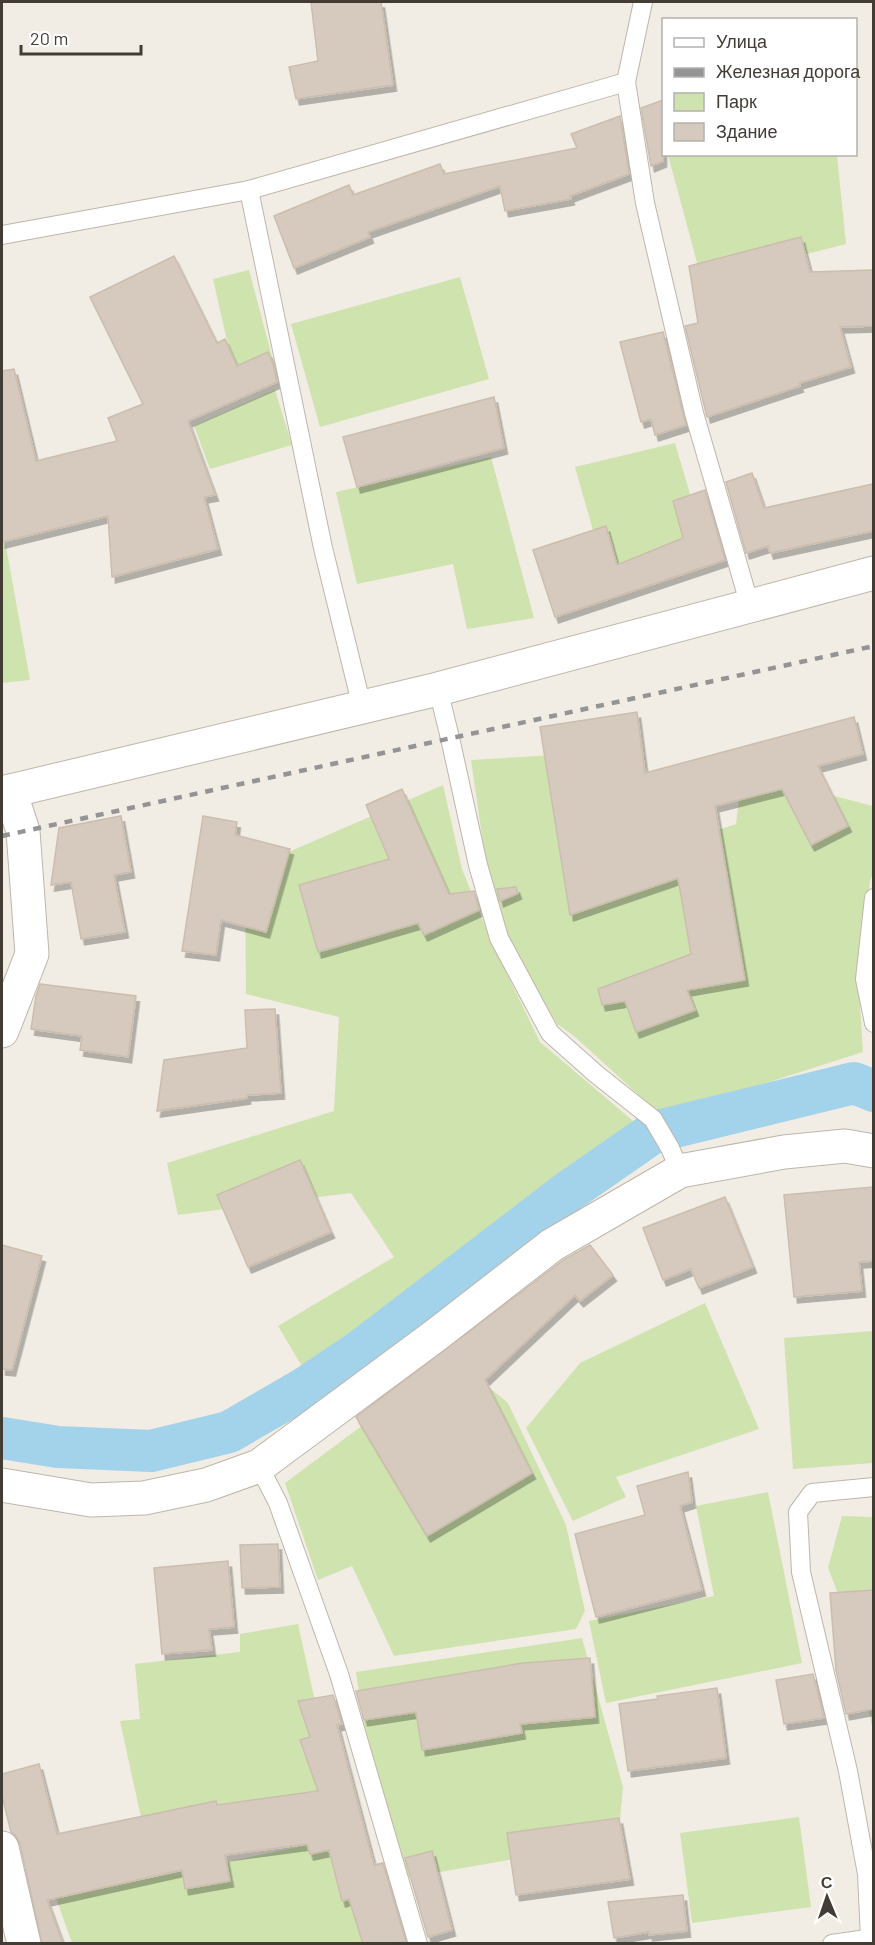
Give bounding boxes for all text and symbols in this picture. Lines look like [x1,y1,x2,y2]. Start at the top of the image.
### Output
scale bar [21,18,141,56]
legend [662,18,857,156]
text: 20 m [30,27,68,49]
text: Улица [716,30,768,52]
text: Железная дорога [716,60,861,82]
text: Парк [716,90,757,112]
text: Здание [716,120,777,142]
north arrow [797,1867,857,1927]
text: С [820,1872,833,1891]

